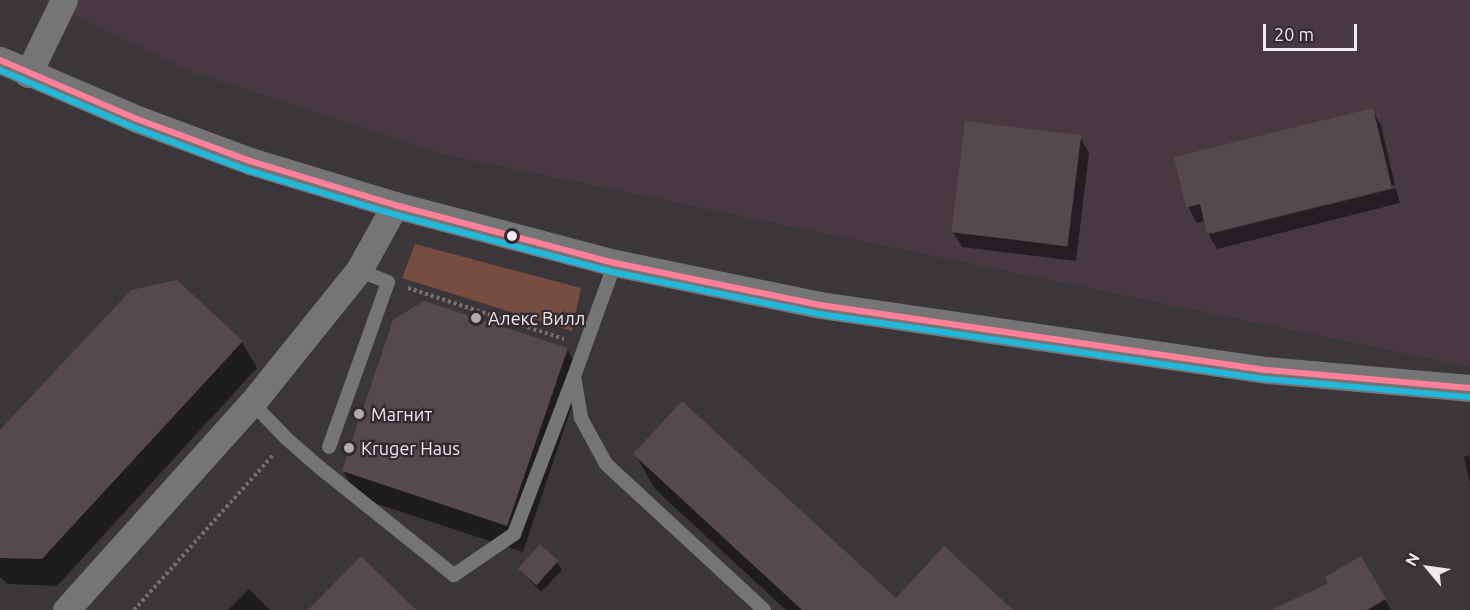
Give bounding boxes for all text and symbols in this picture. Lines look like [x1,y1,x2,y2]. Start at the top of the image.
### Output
scale bar [1266,12,1360,50]
text: 20 m [1274,24,1314,44]
unlabelled marker [506,230,518,242]
place label: Алекс Вилл [488,307,585,329]
marker: Алекс Вилл [469,311,483,325]
place label: Магнит [371,403,432,425]
marker: Магнит [352,407,366,421]
place label: Kruger Haus [361,437,460,459]
marker: Kruger Haus [342,441,356,455]
north arrow [1398,538,1458,598]
text: N [1401,550,1423,569]

